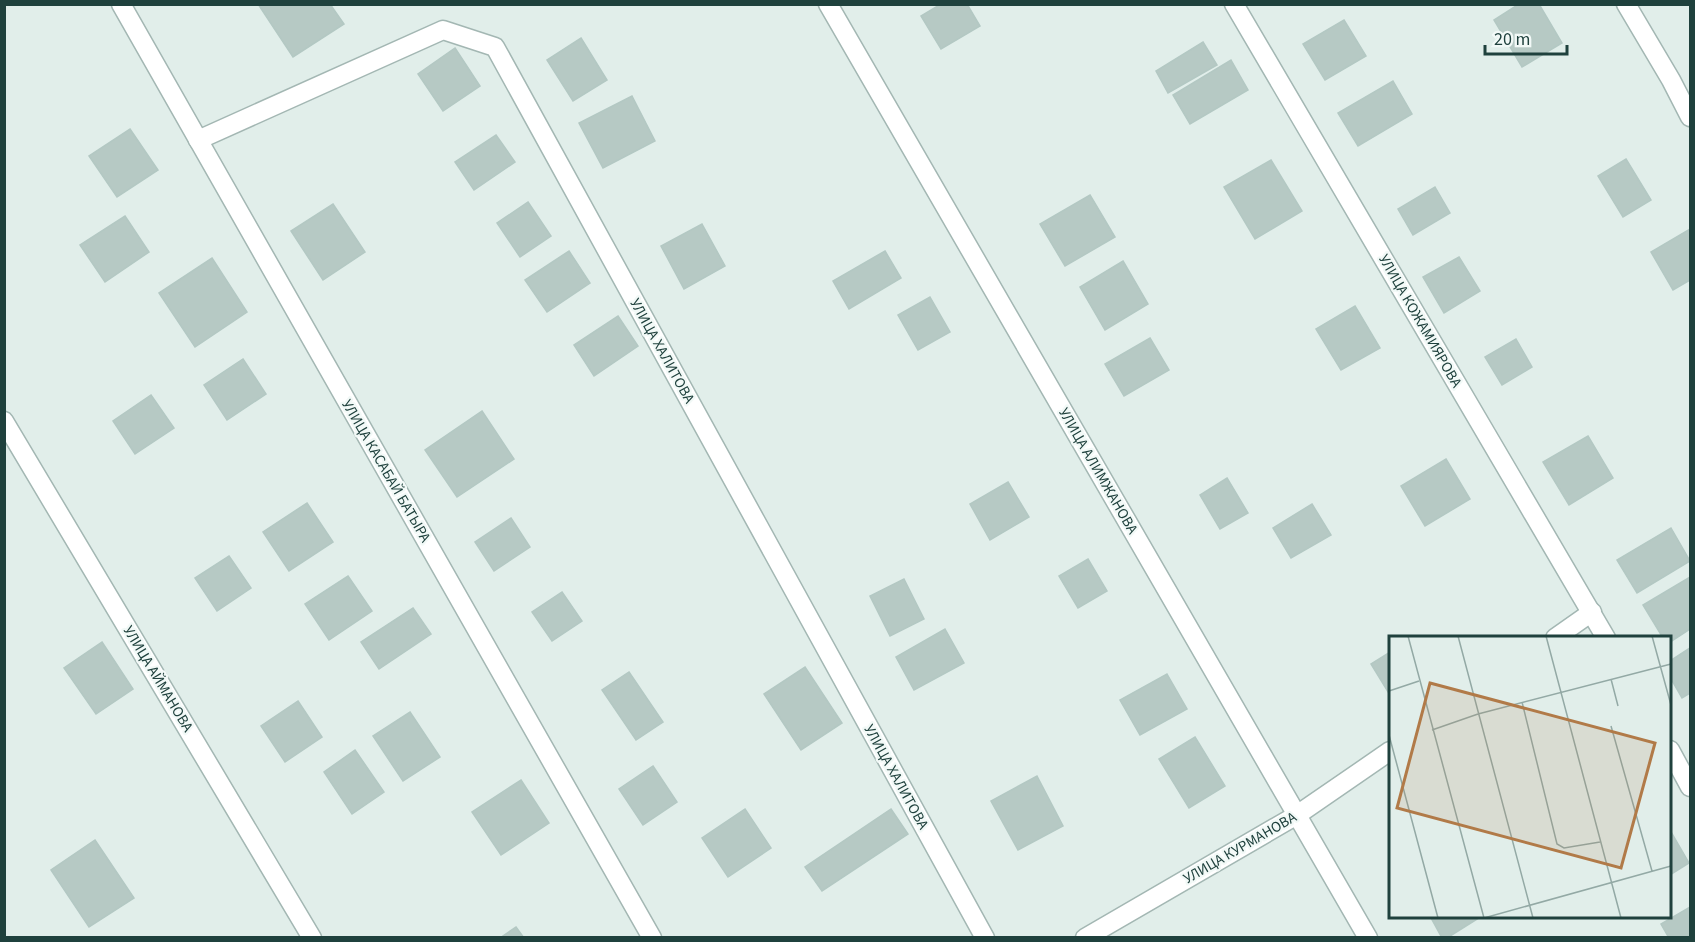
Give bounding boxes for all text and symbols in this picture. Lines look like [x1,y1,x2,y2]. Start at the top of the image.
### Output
scale bar [1485,18,1568,56]
text: 20 m [1494,27,1530,52]
street label: УЛИЦА КОЖАМИЯРОВА [1373,250,1467,392]
street label: УЛИЦА ХАЛИТОВА [624,295,700,408]
street label: УЛИЦА КАСАБАЙ БАТЫРА [336,396,436,547]
street label: УЛИЦА АЛИМЖАНОВА [1053,404,1143,539]
street label: УЛИЦА АЙМАНОВА [118,622,199,737]
inset map [1389,636,1671,918]
street label: УЛИЦА ХАЛИТОВА [858,721,934,834]
street label: УЛИЦА КУРМАНОВА [1180,807,1301,889]

